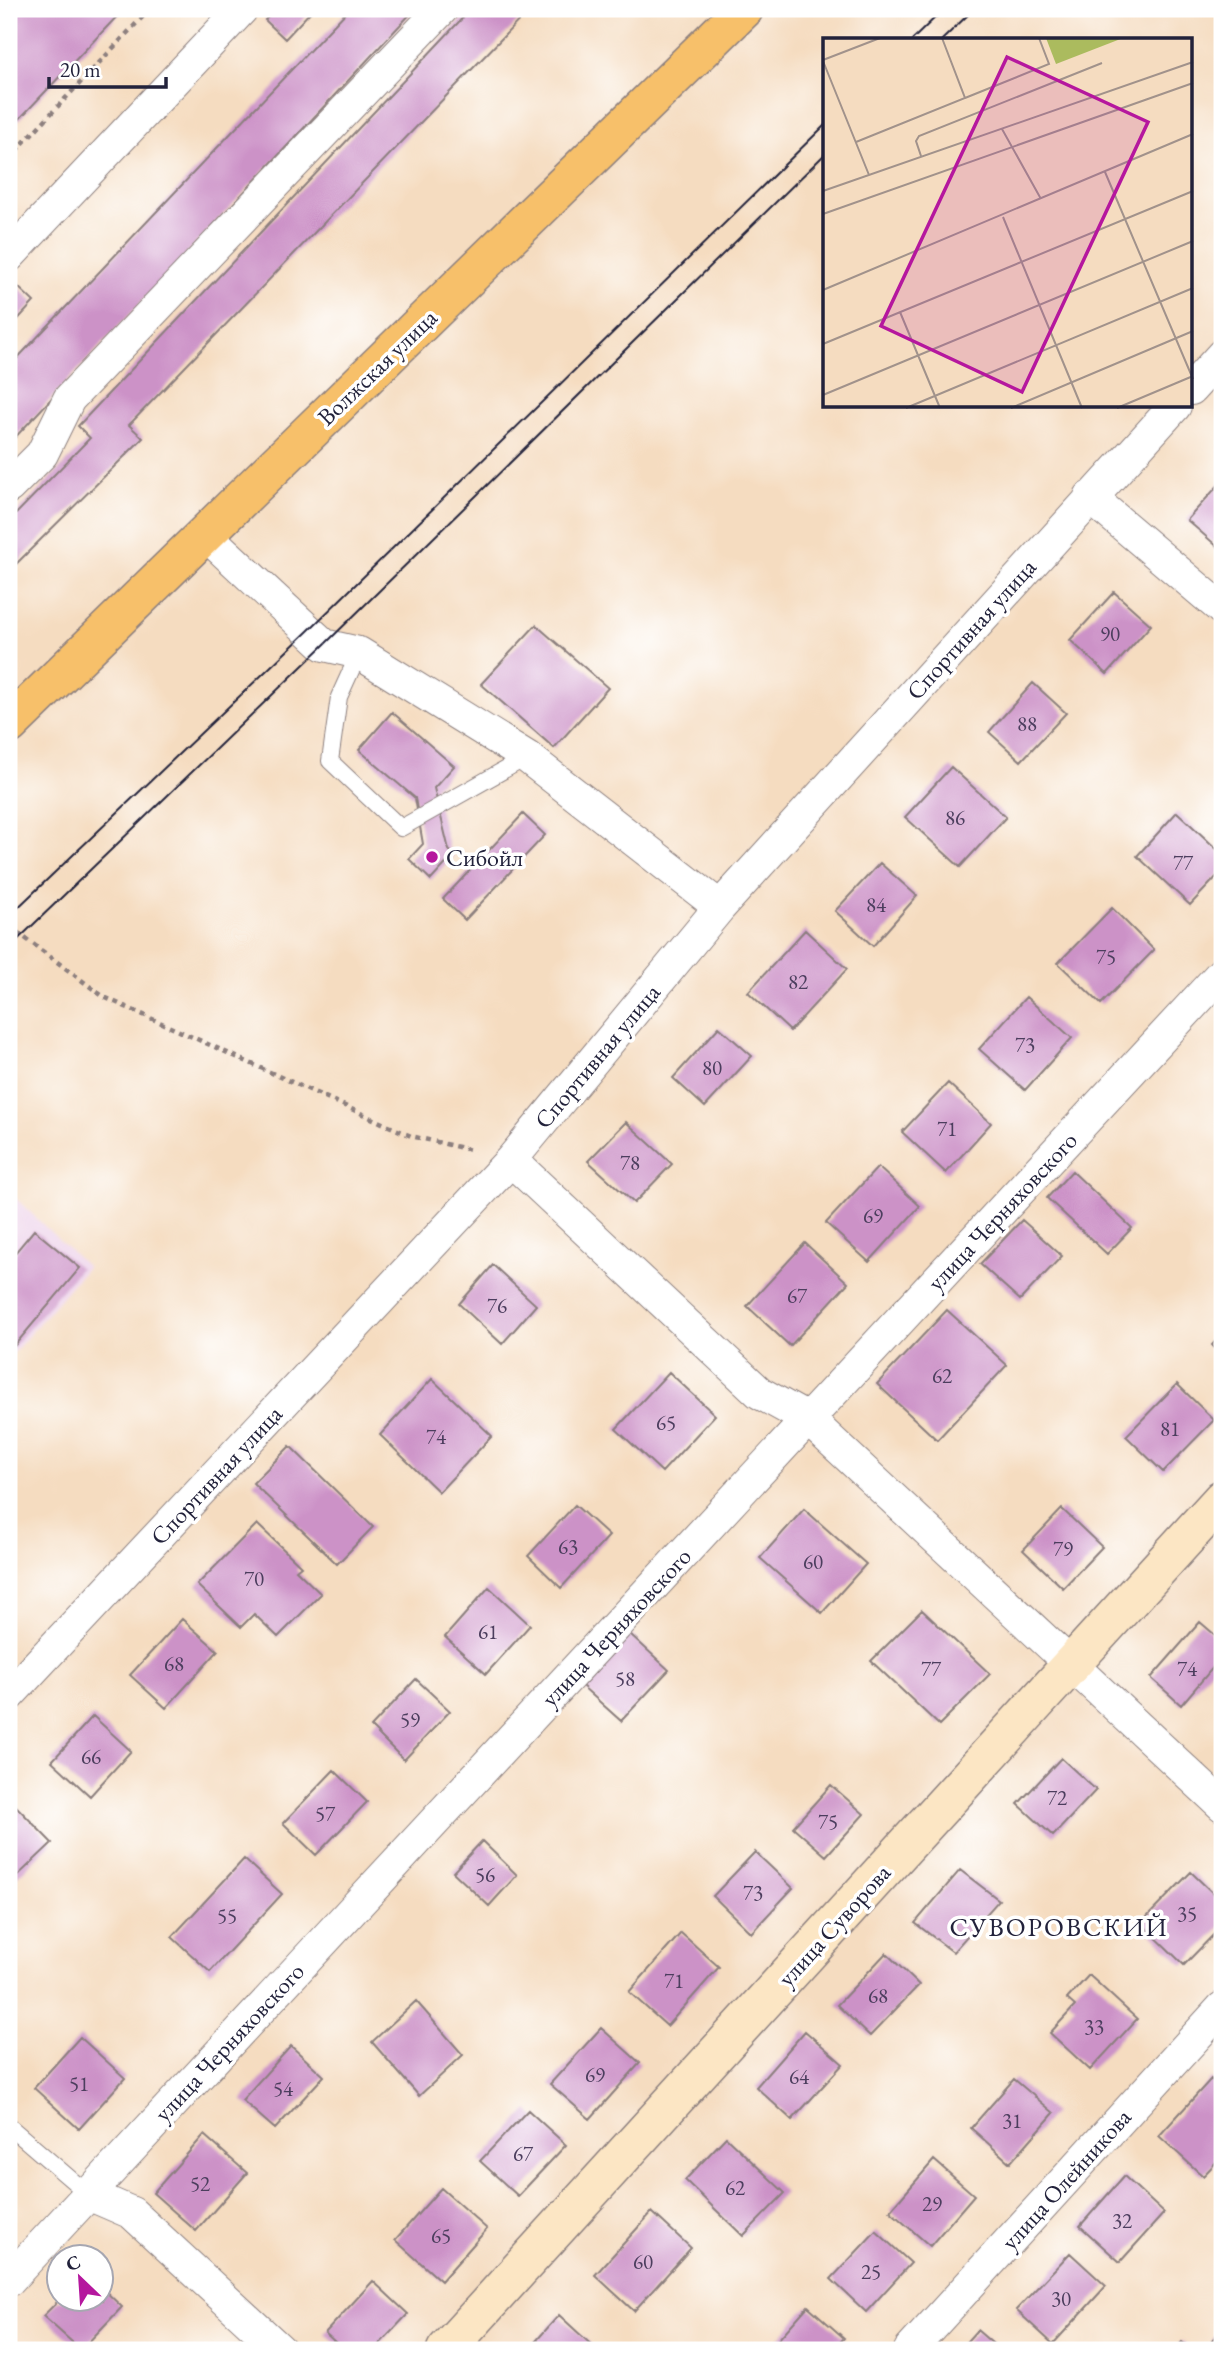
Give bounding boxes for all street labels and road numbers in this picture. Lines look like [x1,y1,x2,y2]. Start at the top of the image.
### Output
street label: Волжская улица [311,302,444,432]
street label: Спортивная улица [899,552,1043,706]
street label: Спортивная улица [527,977,667,1135]
street label: улица Черняховского [920,1125,1084,1297]
street label: Спортивная улица [143,1398,289,1551]
street label: улица Черняховского [534,1541,698,1713]
street label: улица Суворова [771,1857,898,1993]
street label: улица Черняховского [147,1956,311,2128]
street label: улица Олейникова [994,2101,1138,2256]

